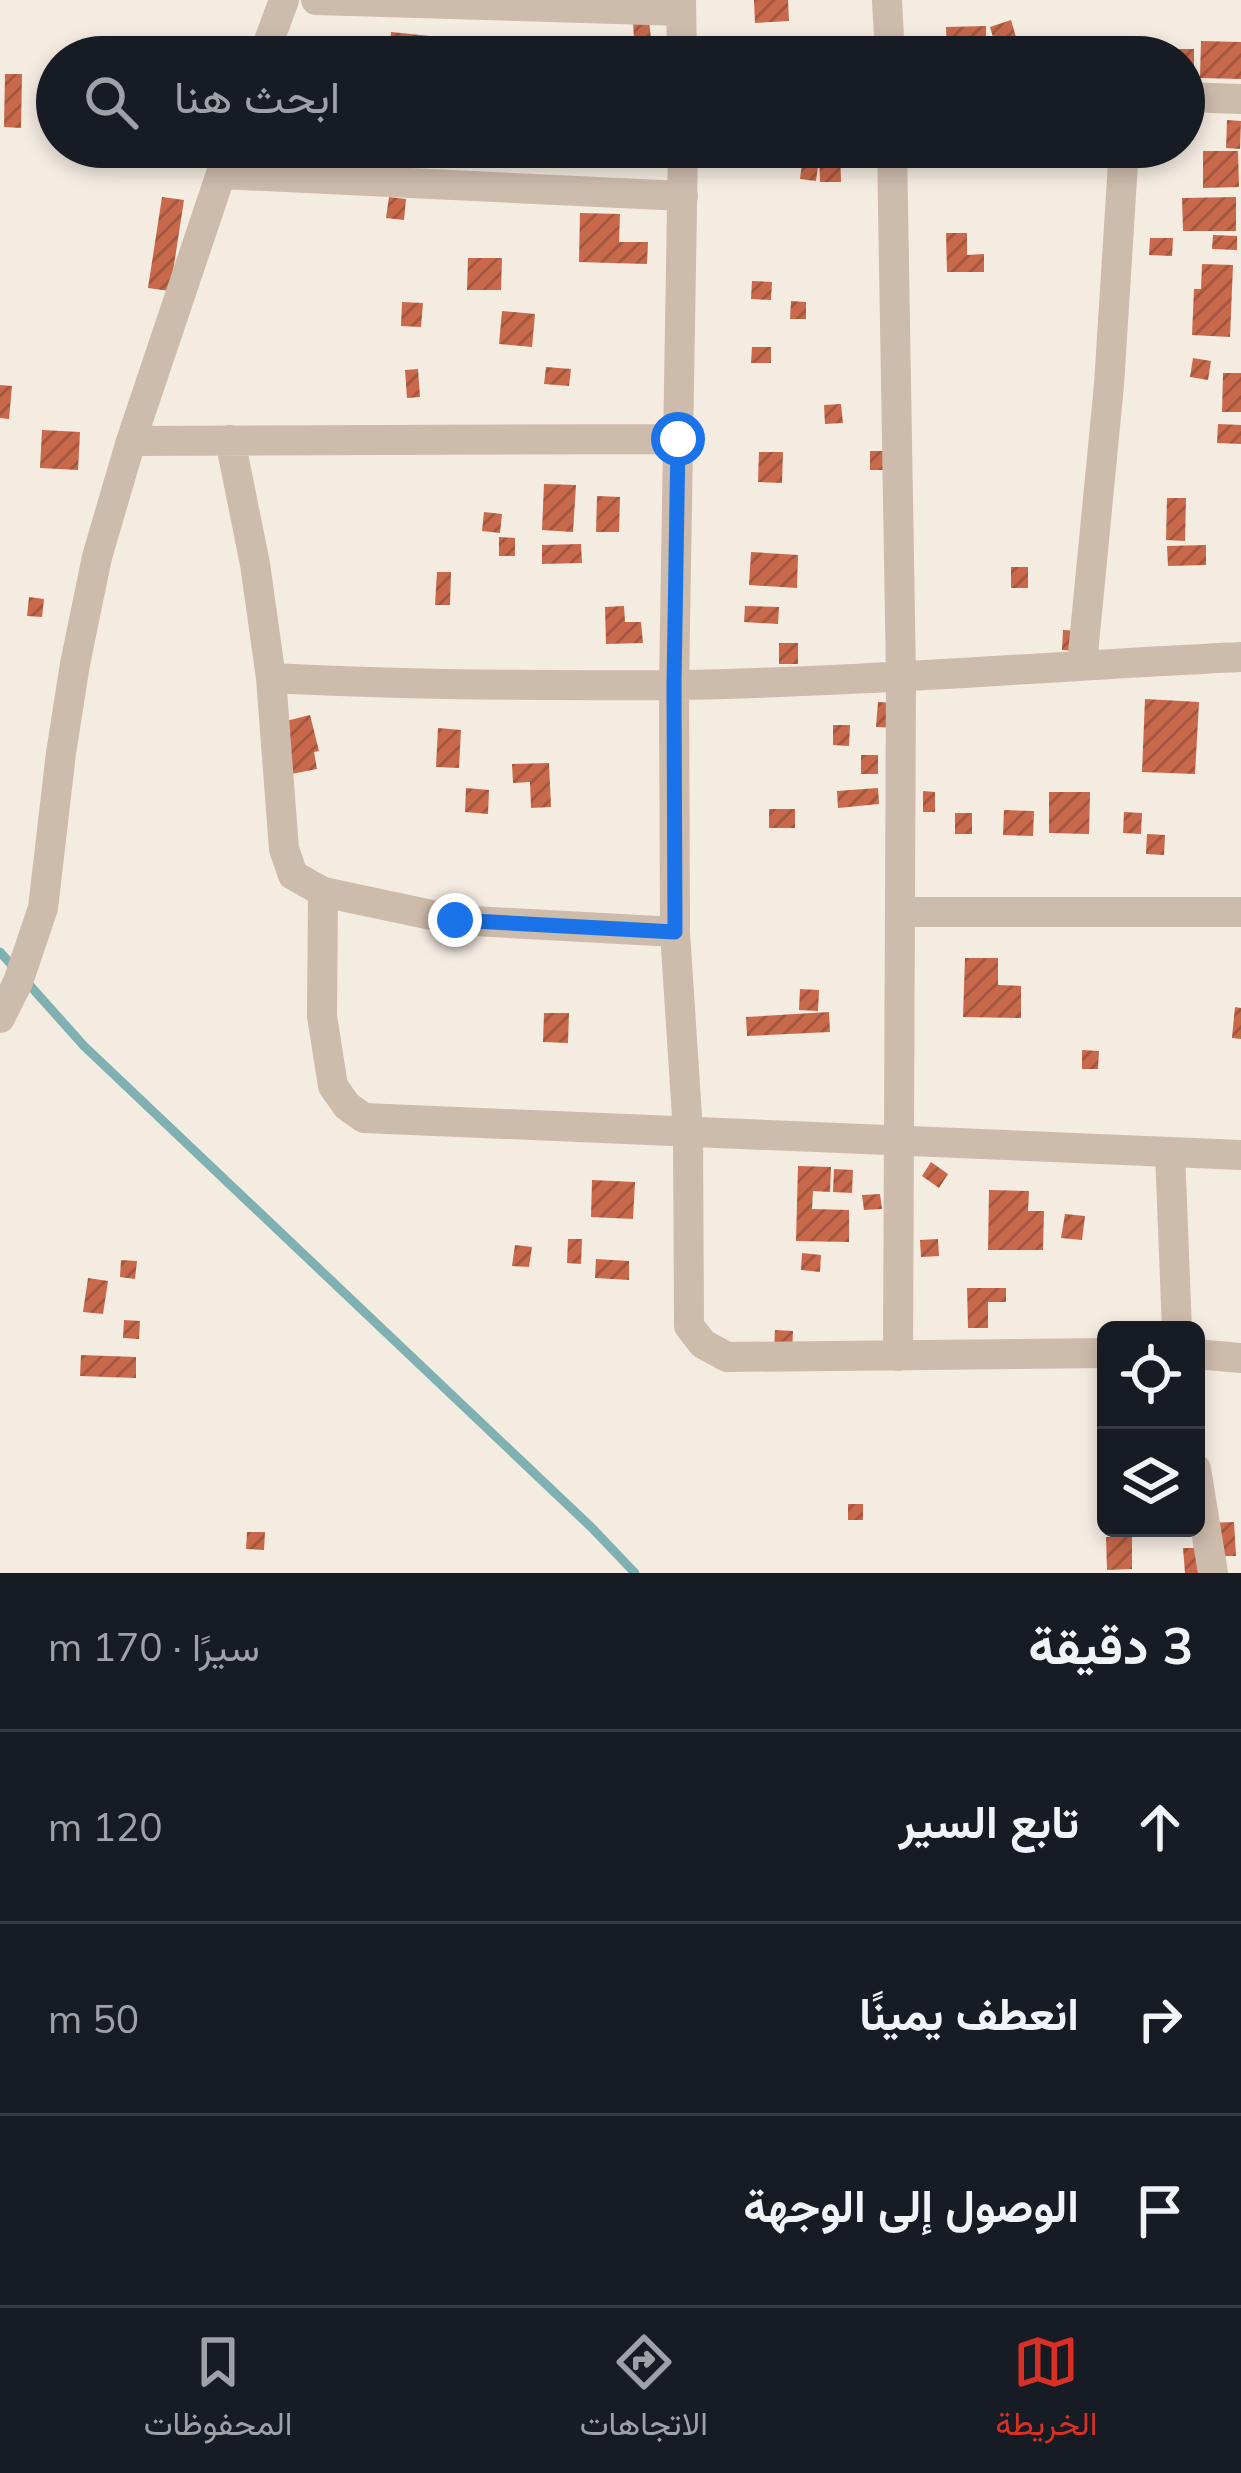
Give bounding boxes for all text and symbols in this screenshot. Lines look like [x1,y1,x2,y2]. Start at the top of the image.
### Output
search box [36,36,1205,168]
text: ابحث هنا [174,68,340,124]
icon: search [78,69,144,135]
route start [651,412,705,466]
route end [428,893,482,947]
map controls [1097,1321,1205,1537]
button: locate [1097,1321,1205,1429]
button: layers [1097,1429,1205,1537]
text: 3 دقيقة [1028,1613,1193,1677]
text: سيرًا · 170 m [48,1622,260,1671]
text: تابع السير [899,1793,1079,1849]
icon: ahead [1127,1794,1193,1860]
text: 120 m [48,1802,163,1851]
text: انعطف يمينًا [859,1985,1079,2041]
icon: right [1127,1986,1193,2052]
text: 50 m [48,1994,139,2043]
text: الوصول إلى الوجهة [743,2177,1079,2233]
icon: arrive [1127,2178,1193,2244]
tab: المحفوظات [144,2329,292,2453]
tab: الاتجاهات [580,2329,708,2453]
tab: الخريطة [995,2329,1097,2453]

